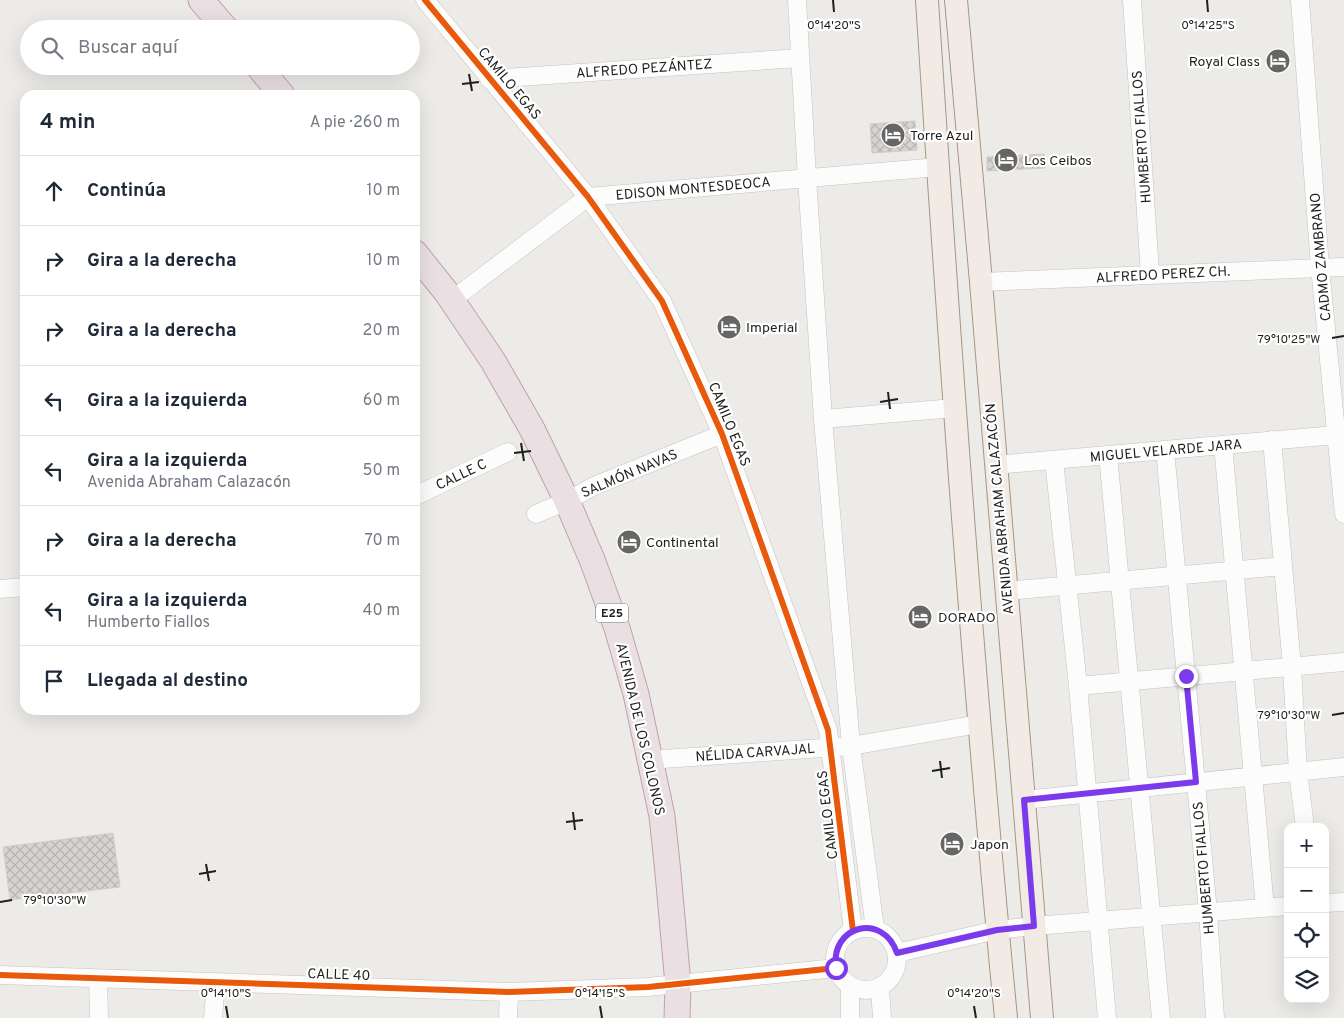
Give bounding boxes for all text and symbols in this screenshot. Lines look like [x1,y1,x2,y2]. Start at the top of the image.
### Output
text: 0°14'20"S [807,18,861,34]
text: 0°14'25"S [1181,18,1235,34]
search box [20,20,420,75]
icon: search [38,34,66,62]
text: Buscar aquí [78,36,178,60]
street label: CAMILO EGAS [474,44,544,124]
hotel icon: Royal Class [1265,48,1291,74]
place label: Royal Class [1189,54,1260,71]
street label: ALFREDO PEZÁNTEZ [575,55,713,83]
street label: HUMBERTO FIALLOS [1129,70,1156,204]
text: 4 min [40,109,96,136]
text: A pie · 260 m [310,113,400,133]
hotel icon: Torre Azul [880,122,906,148]
place label: Torre Azul [910,128,974,145]
hotel icon: Los Ceibos [993,147,1019,173]
place label: Los Ceibos [1024,153,1092,170]
street label: EDISON MONTESDEOCA [615,174,771,205]
icon: ahead [40,177,68,205]
text: Continúa [87,179,166,203]
text: 10 m [366,181,400,201]
street label: CADMO ZAMBRANO [1307,192,1336,322]
icon: right [40,247,68,275]
text: Gira a la derecha [87,249,237,273]
text: 10 m [366,251,400,271]
street label: ALFREDO PEREZ CH. [1095,263,1231,288]
hotel icon: Imperial [716,314,742,340]
icon: right [40,317,68,345]
text: Gira a la derecha [87,319,237,343]
place label: Imperial [746,320,798,337]
text: 20 m [363,321,400,341]
text: 79°10'25"W [1258,332,1320,348]
street label: CAMILO EGAS [704,380,753,469]
icon: left [40,387,68,415]
text: Gira a la izquierda [87,389,247,413]
text: 60 m [363,391,400,411]
street label: AVENIDA ABRAHAM CALAZACÓN [982,402,1018,615]
street label: MIGUEL VELARDE JARA [1089,436,1243,467]
street label: SALMÓN NAVAS [578,446,680,502]
text: Gira a la izquierda [87,449,247,473]
street label: CALLE C [433,456,490,495]
icon: left [40,457,68,485]
text: 50 m [363,461,400,481]
text: Avenida Abraham Calazacón [87,473,291,493]
icon: right [40,527,68,555]
text: Gira a la derecha [87,529,237,553]
hotel icon: Continental [616,529,642,555]
text: 70 m [365,531,400,551]
place label: Continental [646,535,719,552]
text: Gira a la izquierda [87,589,247,613]
icon: left [40,597,68,625]
text: 40 m [362,601,400,621]
road number: E25 [596,604,628,622]
hotel icon: DORADO [907,604,933,630]
place label: DORADO [938,610,996,627]
text: Humberto Fiallos [87,613,210,633]
street label: AVENIDA DE LOS COLONOS [611,641,668,817]
route end [1175,665,1198,688]
icon: arrive [40,667,68,695]
text: Llegada al destino [87,669,248,693]
text: 79°10'30"W [1258,708,1320,724]
street label: NÉLIDA CARVAJAL [695,740,816,766]
street label: CAMILO EGAS [815,769,842,860]
street label: HUMBERTO FIALLOS [1190,801,1219,935]
map controls [1284,823,1329,1003]
button: + [1284,823,1329,868]
hotel icon: Japon [939,831,965,857]
place label: Japon [970,837,1009,854]
button: − [1284,868,1329,913]
text: 79°10'30"W [24,893,86,909]
button: locate [1284,913,1329,958]
route start [825,957,848,980]
button: layers [1284,958,1329,1003]
street label: CALLE 40 [307,966,371,985]
text: 0°14'10"S [200,986,252,1002]
text: 0°14'15"S [575,986,625,1002]
text: 0°14'20"S [947,986,1001,1002]

